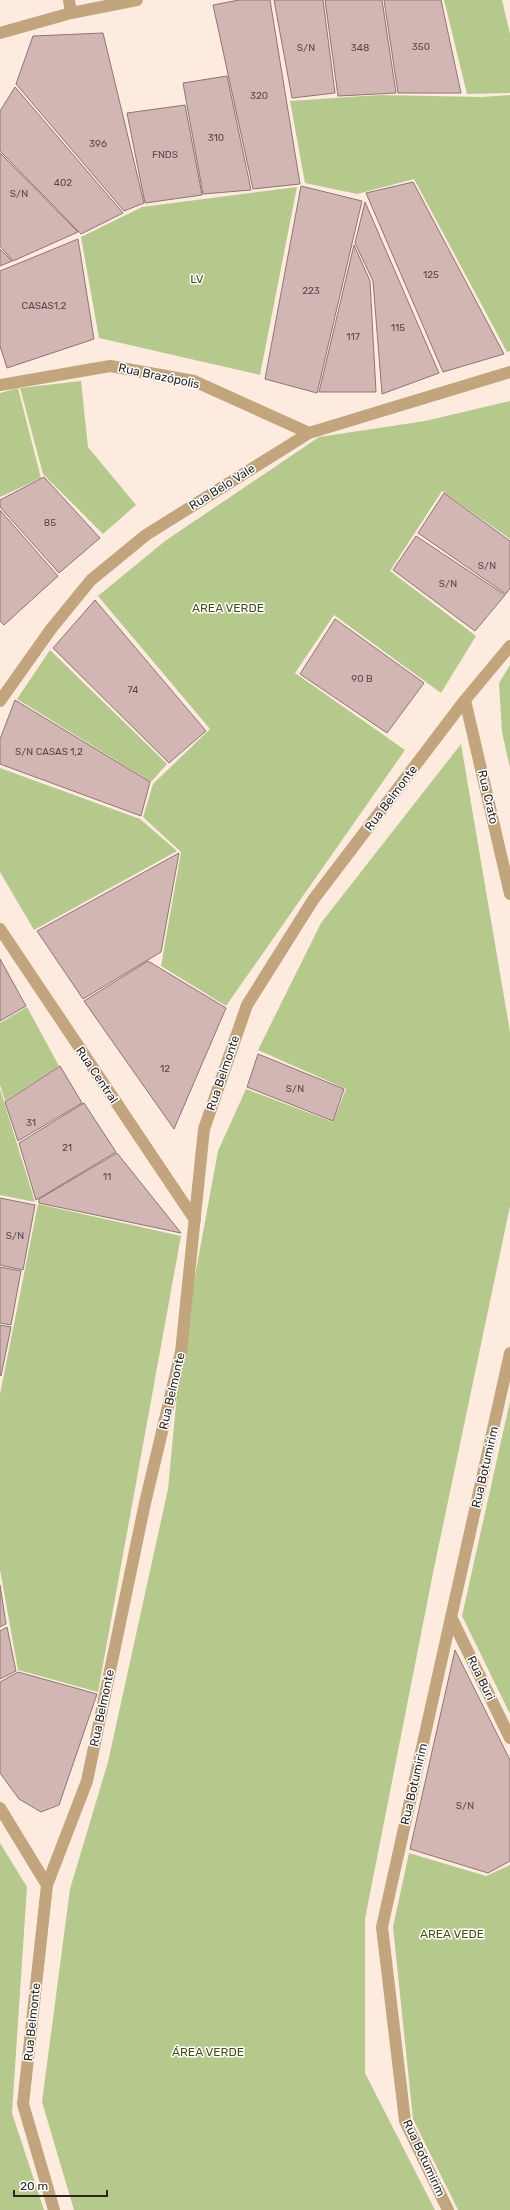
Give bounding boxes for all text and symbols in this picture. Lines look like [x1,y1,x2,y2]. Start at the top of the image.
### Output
house number: 350 [412,41,430,53]
house number: S/N [297,42,315,54]
house number: 348 [351,42,369,54]
house number: 320 [250,90,268,102]
house number: 310 [208,132,224,144]
house number: 396 [89,138,107,150]
house number: FNDS [152,149,178,161]
house number: 402 [54,177,72,189]
house number: S/N [10,188,28,200]
house number: 125 [423,269,439,281]
park label: LV [190,272,204,286]
house number: 223 [302,285,320,297]
house number: CASAS1,2 [22,300,67,312]
house number: 115 [391,322,405,334]
house number: 117 [346,331,360,343]
street label: Rua Brazópolis [117,361,201,391]
street label: Rua Belo Vale [186,461,258,513]
house number: 85 [44,517,56,529]
house number: S/N [478,560,496,572]
house number: S/N [439,578,457,590]
park label: AREA VERDE [192,601,264,615]
house number: 90 B [351,673,373,685]
house number: 74 [128,684,139,696]
house number: S/N CASAS 1,2 [15,746,83,758]
street label: Rua Belmonte [362,762,420,834]
street label: Rua Crato [475,769,501,826]
street label: Rua Belmonte [204,1033,242,1112]
street label: Rua Central [73,1044,121,1106]
house number: 12 [160,1063,170,1075]
house number: S/N [286,1083,304,1095]
house number: 31 [26,1117,36,1129]
house number: 21 [62,1142,72,1154]
house number: 11 [103,1171,111,1183]
house number: S/N [6,1230,24,1242]
street label: Rua Belmonte [156,1351,188,1431]
street label: Rua Botumirim [469,1425,501,1509]
street label: Rua Buri [464,1654,498,1702]
street label: Rua Belmonte [87,1668,117,1748]
street label: Rua Botumirim [398,1742,430,1826]
house number: S/N [456,1800,474,1812]
park label: AREA VEDE [420,1927,484,1941]
street label: Rua Belmonte [21,1982,43,2062]
park label: ÁREA VERDE [172,2045,244,2059]
street label: Rua Botumirim [400,2117,448,2199]
scale bar [14,2172,107,2198]
text: 20 m [20,2179,48,2193]

